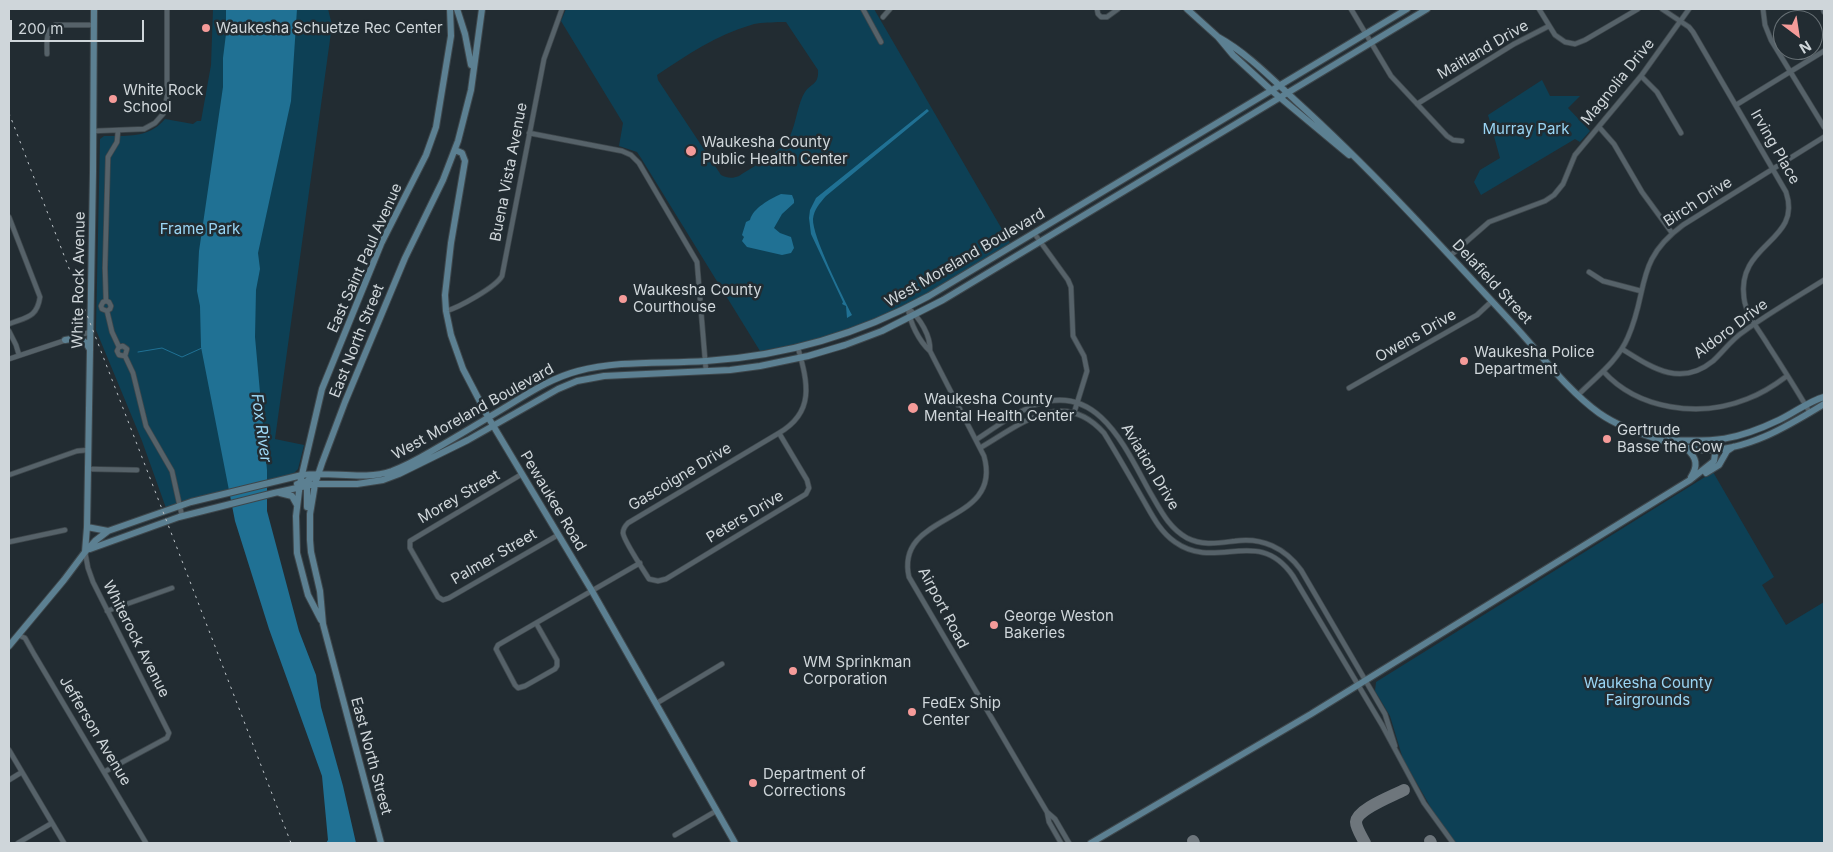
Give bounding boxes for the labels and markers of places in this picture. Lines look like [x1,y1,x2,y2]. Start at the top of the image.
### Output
place label: Waukesha Schuetze Rec Center [216,19,443,37]
marker: Waukesha Schuetze Rec Center [200,22,212,34]
place label: White Rock School [123,81,203,116]
marker: White Rock School [107,93,119,105]
place label: Waukesha County Public Health Center [702,133,848,168]
marker: Waukesha County Public Health Center [684,144,698,158]
place label: Waukesha County Courthouse [633,281,762,316]
marker: Waukesha County Courthouse [617,293,629,305]
place label: Waukesha Police Department [1474,343,1594,378]
marker: Waukesha Police Department [1458,355,1470,367]
place label: Waukesha County Mental Health Center [924,390,1074,425]
marker: Waukesha County Mental Health Center [906,401,920,415]
place label: Gertrude Basse the Cow [1617,421,1723,456]
marker: Gertrude Basse the Cow [1601,433,1613,445]
place label: George Weston Bakeries [1004,607,1114,642]
marker: George Weston Bakeries [988,619,1000,631]
place label: WM Sprinkman Corporation [803,653,911,688]
marker: WM Sprinkman Corporation [787,665,799,677]
place label: FedEx Ship Center [922,694,1001,729]
marker: FedEx Ship Center [906,706,918,718]
place label: Department of Corrections [763,765,866,800]
marker: Department of Corrections [747,777,759,789]

